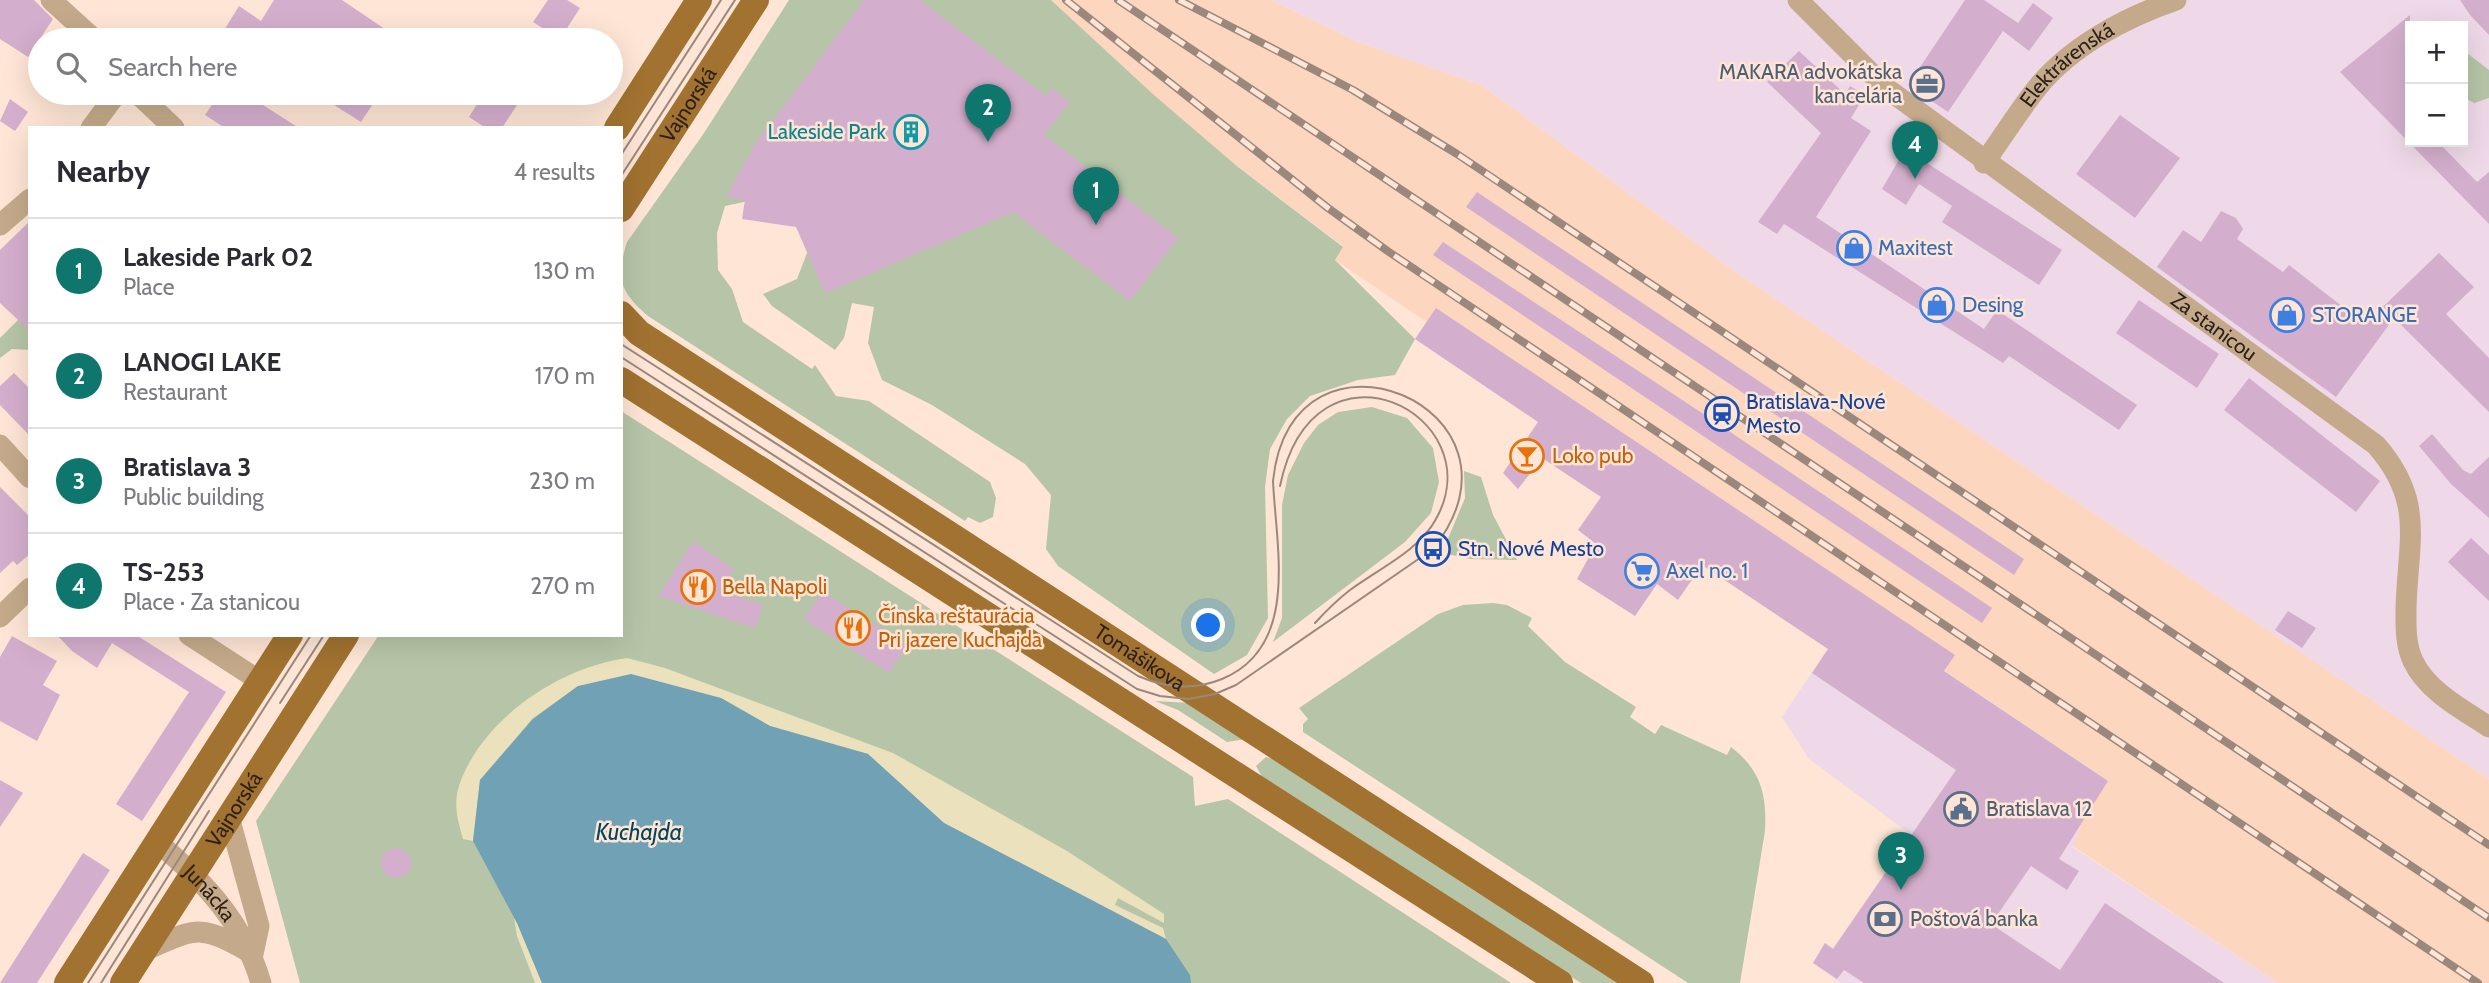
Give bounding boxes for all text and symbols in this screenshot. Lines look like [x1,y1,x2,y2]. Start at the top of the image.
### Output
street label: Elektrárenská [2014,17,2118,112]
map controls [2405,21,2468,147]
button: + [2405,21,2468,84]
search box [28,28,623,105]
icon: search [52,48,90,86]
text: Search here [108,51,237,83]
place label: MAKARA advokátska kancelária [1719,59,1902,108]
street label: Vajnorská [654,62,721,147]
office icon: MAKARA advokátska kancelária [1908,65,1946,103]
pin: 2 [965,84,1011,142]
button: − [2405,84,2468,147]
building icon: Lakeside Park [892,113,930,151]
place label: Lakeside Park [768,119,887,144]
pin: 4 [1892,121,1938,179]
text: Nearby [56,153,150,190]
text: 4 results [514,158,595,186]
pin: 1 [1073,167,1119,225]
shop icon: Maxitest [1835,229,1873,267]
place label: Maxitest [1878,235,1953,260]
text: Lakeside Park 02 [123,241,313,273]
text: 1 [75,257,83,285]
text: 130 m [534,257,595,285]
text: Place [123,273,175,301]
shop icon: Desing [1918,286,1956,324]
street label: Za stanicou [2166,287,2262,366]
place label: Desing [1962,292,2024,317]
shop icon: STORANGE [2268,296,2306,334]
place label: STORANGE [2312,302,2417,327]
text: LANOGI LAKE [123,346,281,378]
text: 2 [73,362,85,390]
text: 170 m [535,362,595,390]
text: Restaurant [123,378,227,406]
place label: Bratislava-Nové Mesto [1746,389,1886,438]
station icon: Bratislava-Nové Mesto [1703,395,1741,433]
bar icon: Loko pub [1508,437,1546,475]
place label: Loko pub [1552,443,1633,468]
text: Bratislava 3 [123,451,251,483]
text: 3 [73,467,85,495]
text: 230 m [529,467,595,495]
text: Public building [123,483,264,511]
bus stop icon: Stn. Nové Mesto [1414,530,1452,568]
place label: Stn. Nové Mesto [1458,536,1604,561]
supermarket icon: Axel no. 1 [1623,552,1661,590]
text: TS-253 [123,556,205,588]
place label: Axel no. 1 [1666,558,1748,583]
restaurant icon: Bella Napoli [679,568,717,606]
text: 4 [72,572,86,600]
text: 270 m [530,572,595,600]
place label: Bella Napoli [722,574,827,599]
text: Place · Za stanicou [123,588,300,616]
place label: Čínska reštaurácia Pri jazere Kuchajda [878,603,1042,653]
your location [1191,608,1225,642]
restaurant icon: Čínska reštaurácia Pri jazere Kuchajda [834,609,872,647]
street label: Tomášikova [1090,619,1190,696]
street label: Vajnorská [200,767,267,852]
public building icon: Bratislava 12 [1942,790,1980,828]
place label: Bratislava 12 [1986,796,2093,821]
water label: Kuchajda [596,818,682,846]
pin: 3 [1878,832,1924,890]
street label: Junácka [178,859,241,926]
bank icon: Poštová banka [1866,900,1904,938]
place label: Poštová banka [1910,906,2038,931]

